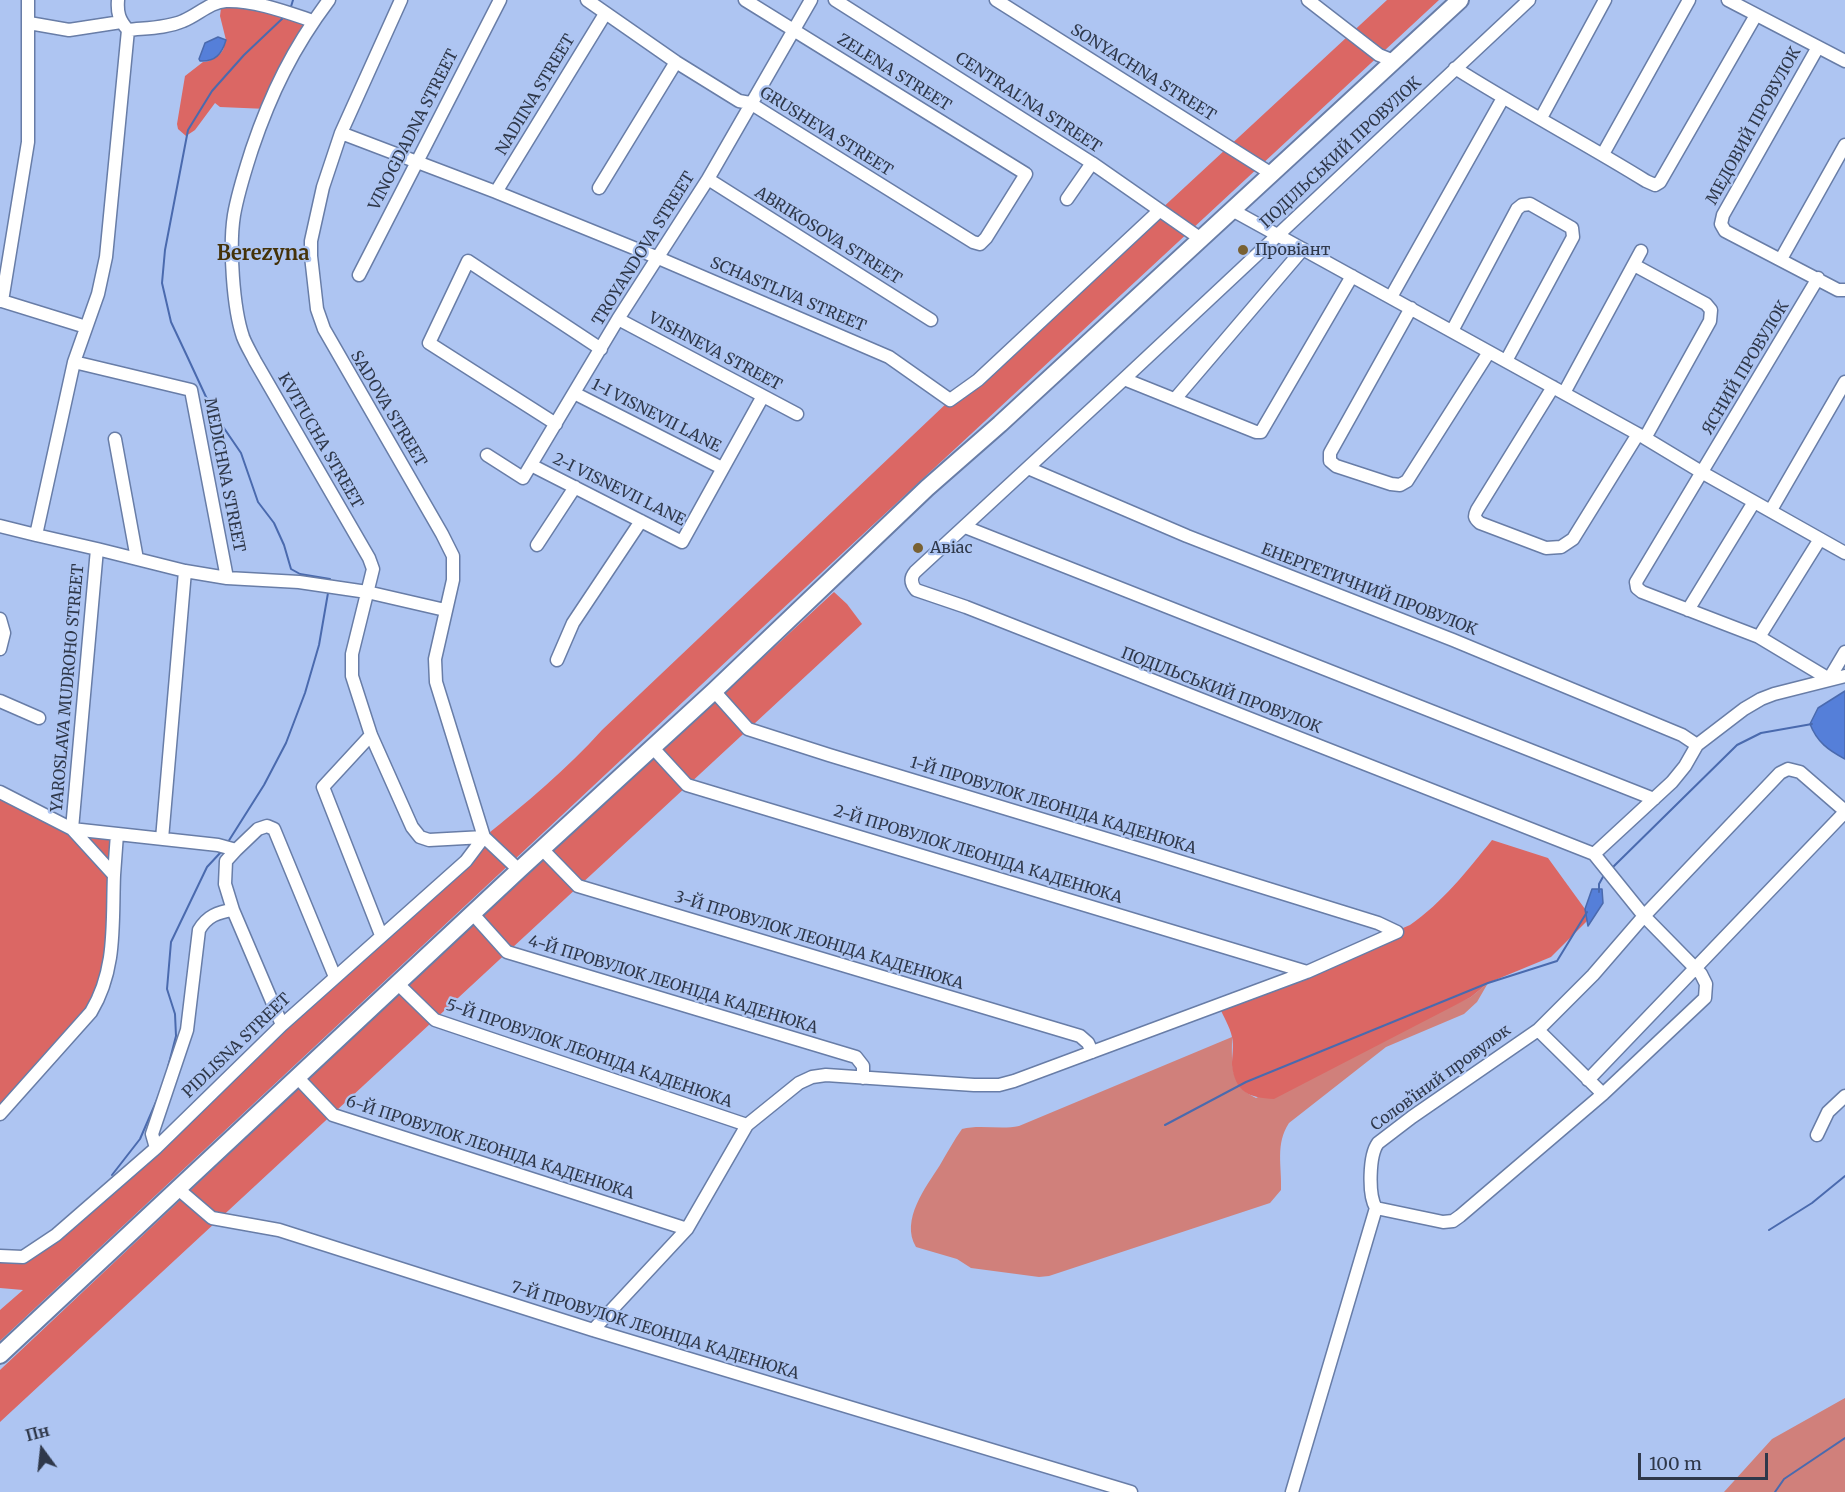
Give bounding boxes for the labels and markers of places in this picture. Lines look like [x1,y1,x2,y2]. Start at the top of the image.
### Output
place label: Провіант [1255,240,1330,260]
marker: Провіант [1236,243,1250,257]
place label: Авіас [930,538,972,558]
marker: Авіас [911,541,925,555]

